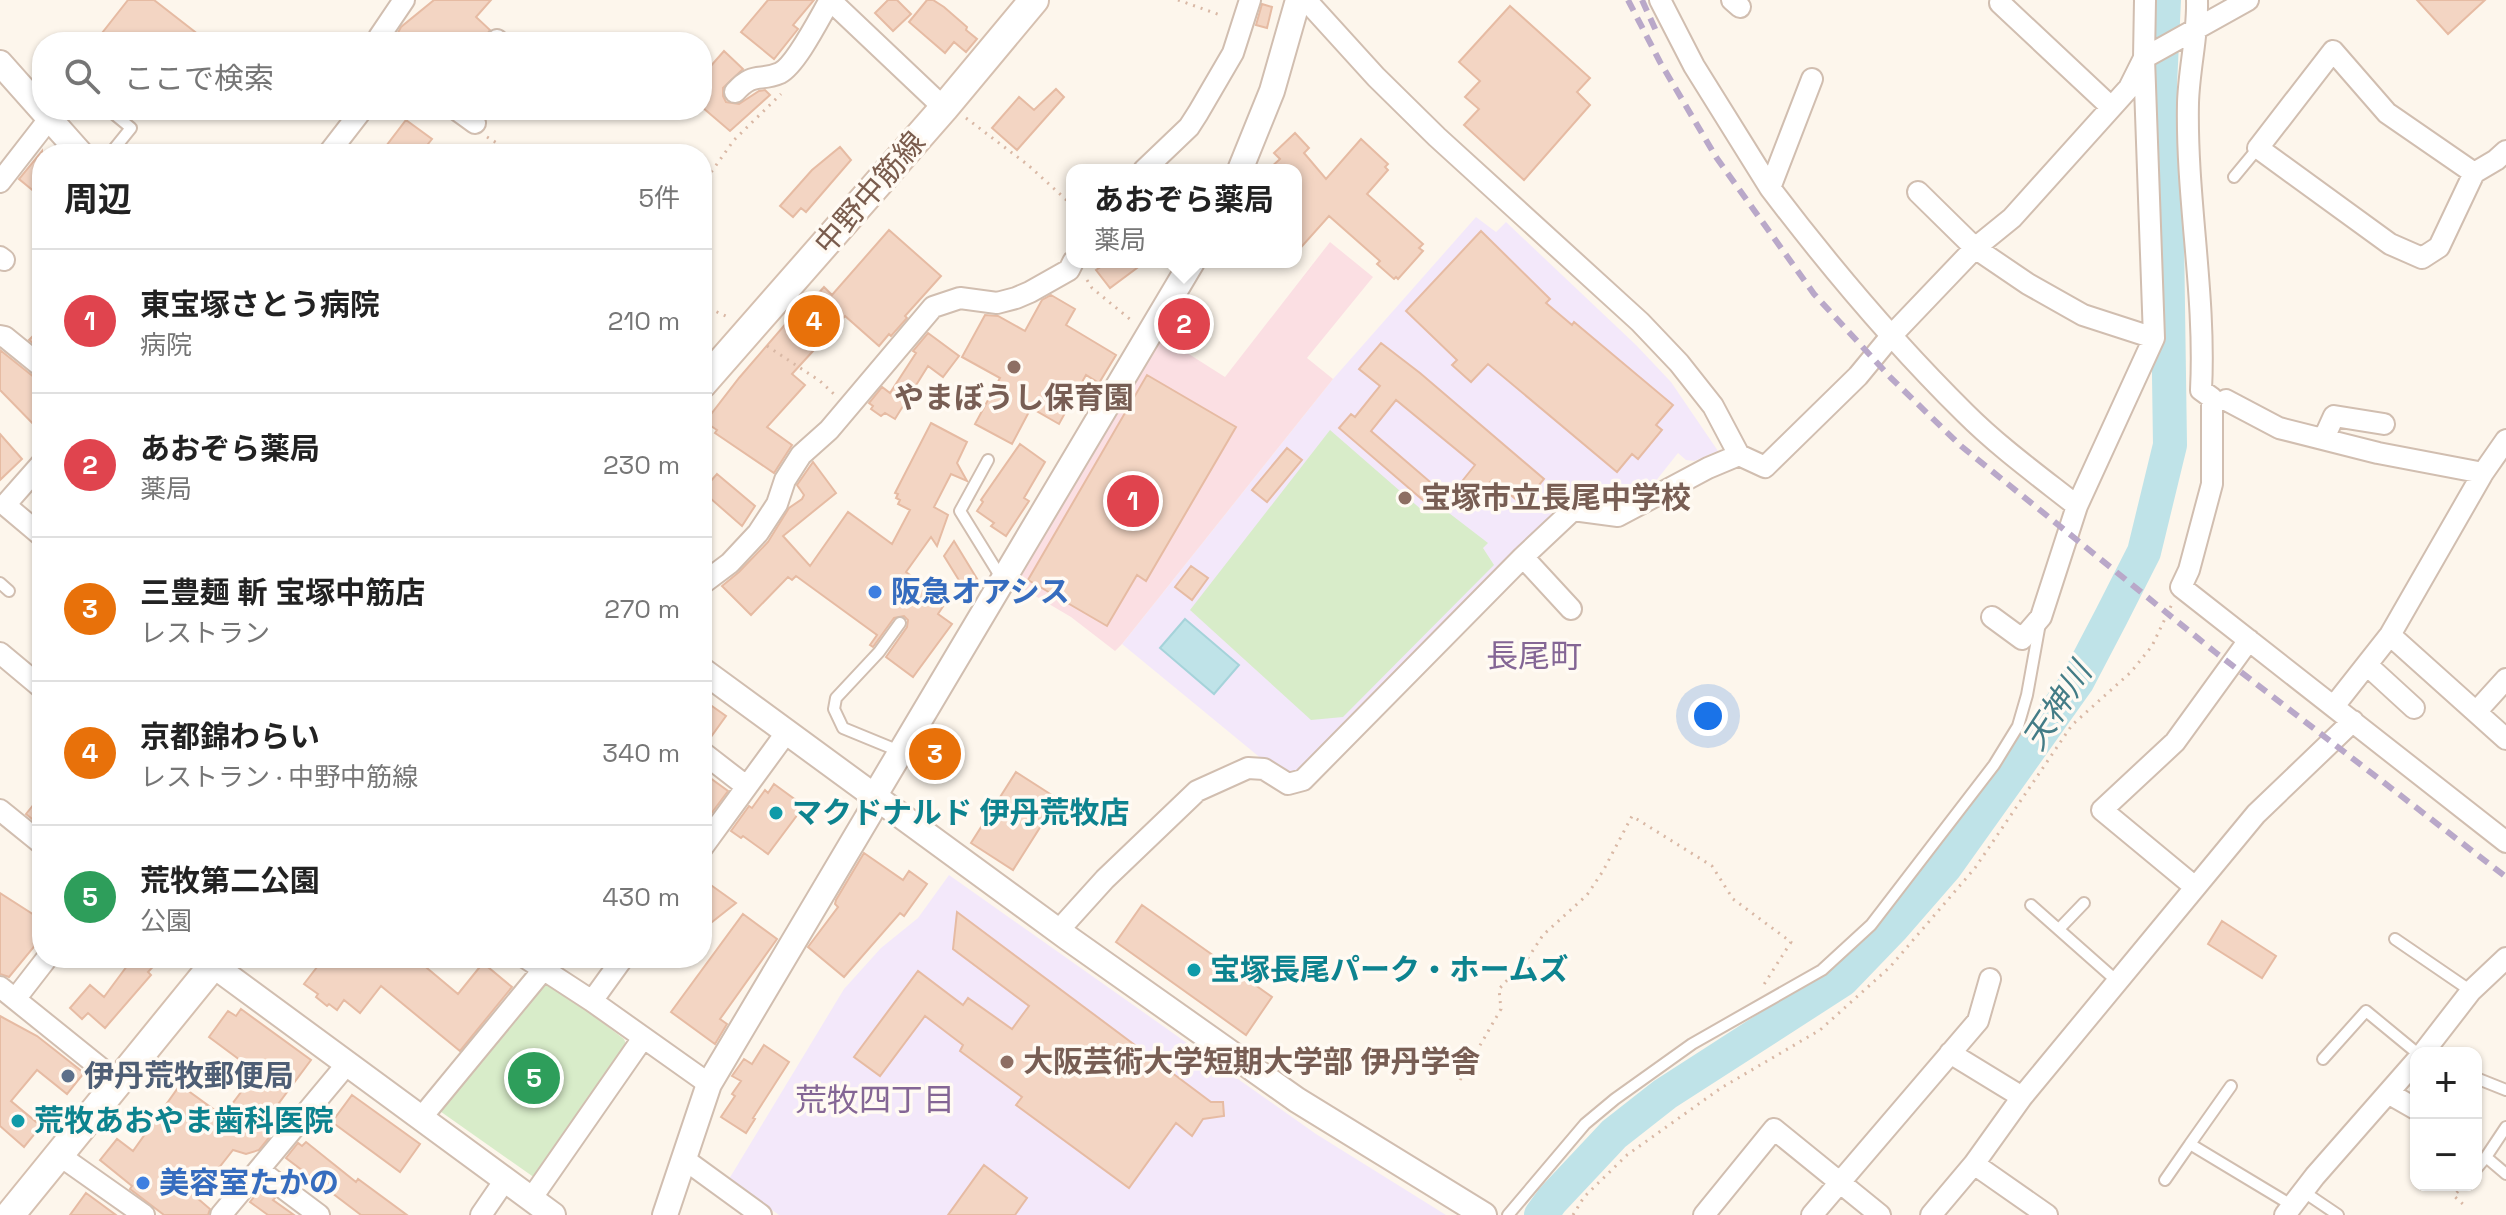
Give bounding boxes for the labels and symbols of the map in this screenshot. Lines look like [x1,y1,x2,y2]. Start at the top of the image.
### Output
street label: 中野中筋線 [806,123,934,262]
pin: 4 [788,291,840,351]
pin: 2 [1158,294,1210,354]
marker: やまぼうし保育園 [1005,358,1023,376]
place label: やまぼうし保育園 [894,378,1134,417]
pin: 1 [1107,471,1159,531]
place label: 宝塚市立長尾中学校 [1421,478,1691,517]
marker: 宝塚市立長尾中学校 [1396,489,1414,507]
place label: 阪急オアシス [891,572,1070,611]
marker: 阪急オアシス [866,583,884,601]
district label: 長尾町 [1486,636,1582,676]
water label: 天神川 [2014,652,2102,757]
your location [1688,696,1728,736]
pin: 3 [909,724,961,784]
place label: マクドナルド 伊丹荒牧店 [792,793,1130,832]
marker: マクドナルド 伊丹荒牧店 [767,804,785,822]
place label: 宝塚長尾パーク・ホームズ [1210,950,1569,989]
marker: 宝塚長尾パーク・ホームズ [1185,961,1203,979]
place label: 大阪芸術大学短期大学部 伊丹学舎 [1023,1042,1481,1081]
pin: 5 [508,1048,560,1108]
marker: 大阪芸術大学短期大学部 伊丹学舎 [998,1053,1016,1071]
place label: 伊丹荒牧郵便局 [84,1056,294,1095]
marker: 伊丹荒牧郵便局 [59,1067,77,1085]
district label: 荒牧四丁目 [795,1080,955,1120]
place label: 荒牧あおやま歯科医院 [34,1101,334,1140]
marker: 荒牧あおやま歯科医院 [9,1112,27,1130]
place label: 美容室たかの [159,1163,339,1202]
marker: 美容室たかの [134,1174,152,1192]

